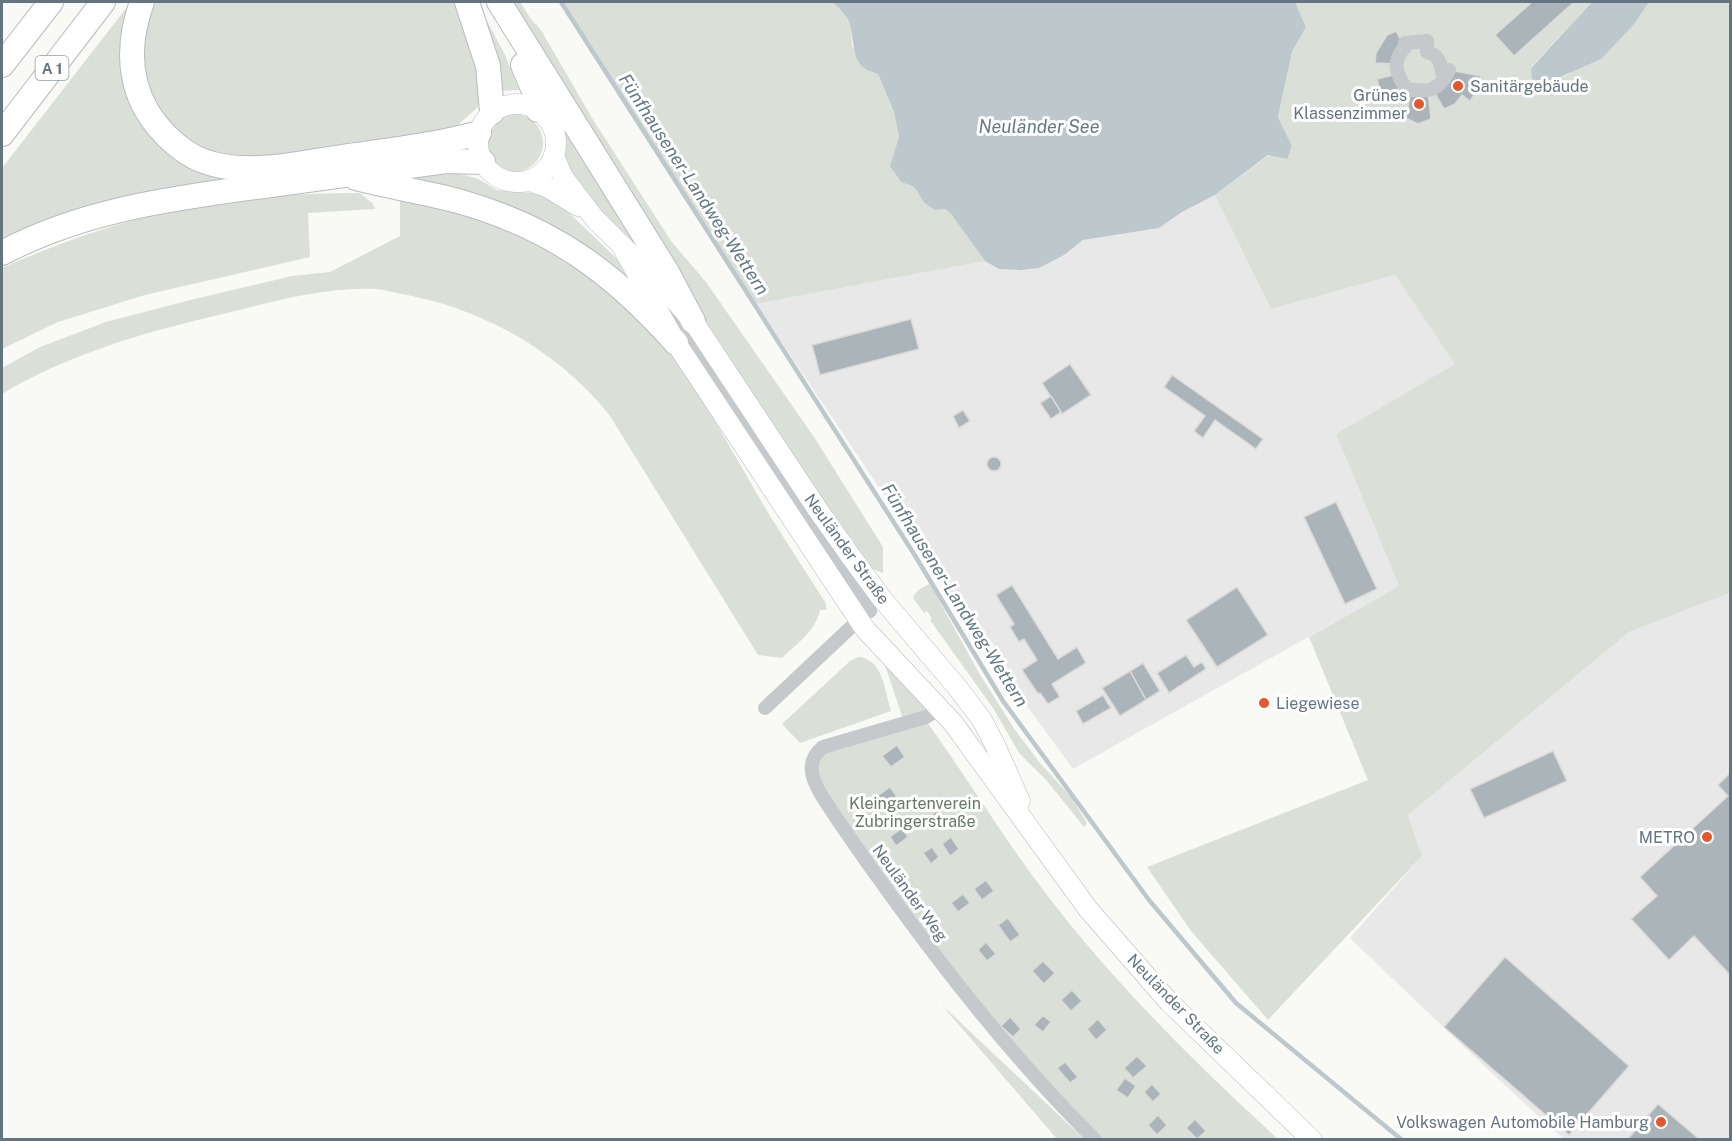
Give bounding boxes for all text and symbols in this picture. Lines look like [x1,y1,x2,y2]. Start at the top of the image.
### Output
road number: A 1 [36,56,68,80]
water label: Fünfhausener-Landweg-Wettern [615,70,773,298]
place label: Sanitärgebäude [1470,77,1589,96]
marker: Sanitärgebäude [1451,79,1465,93]
place label: Grünes Klassenzimmer [1293,86,1407,123]
marker: Grünes Klassenzimmer [1412,97,1426,111]
water label: Neuländer See [979,116,1100,137]
water label: Fünfhausener-Landweg-Wettern [877,479,1033,711]
street label: Neuländer Straße [801,490,893,608]
place label: Liegewiese [1276,694,1359,713]
marker: Liegewiese [1257,696,1271,710]
park label: Kleingartenverein Zubringerstraße [849,794,981,831]
place label: METRO [1639,828,1695,847]
marker: METRO [1700,830,1714,844]
street label: Neuländer Weg [868,841,952,945]
street label: Neuländer Straße [1123,950,1229,1058]
place label: Volkswagen Automobile Hamburg [1396,1113,1649,1132]
marker: Volkswagen Automobile Hamburg [1654,1115,1668,1129]

